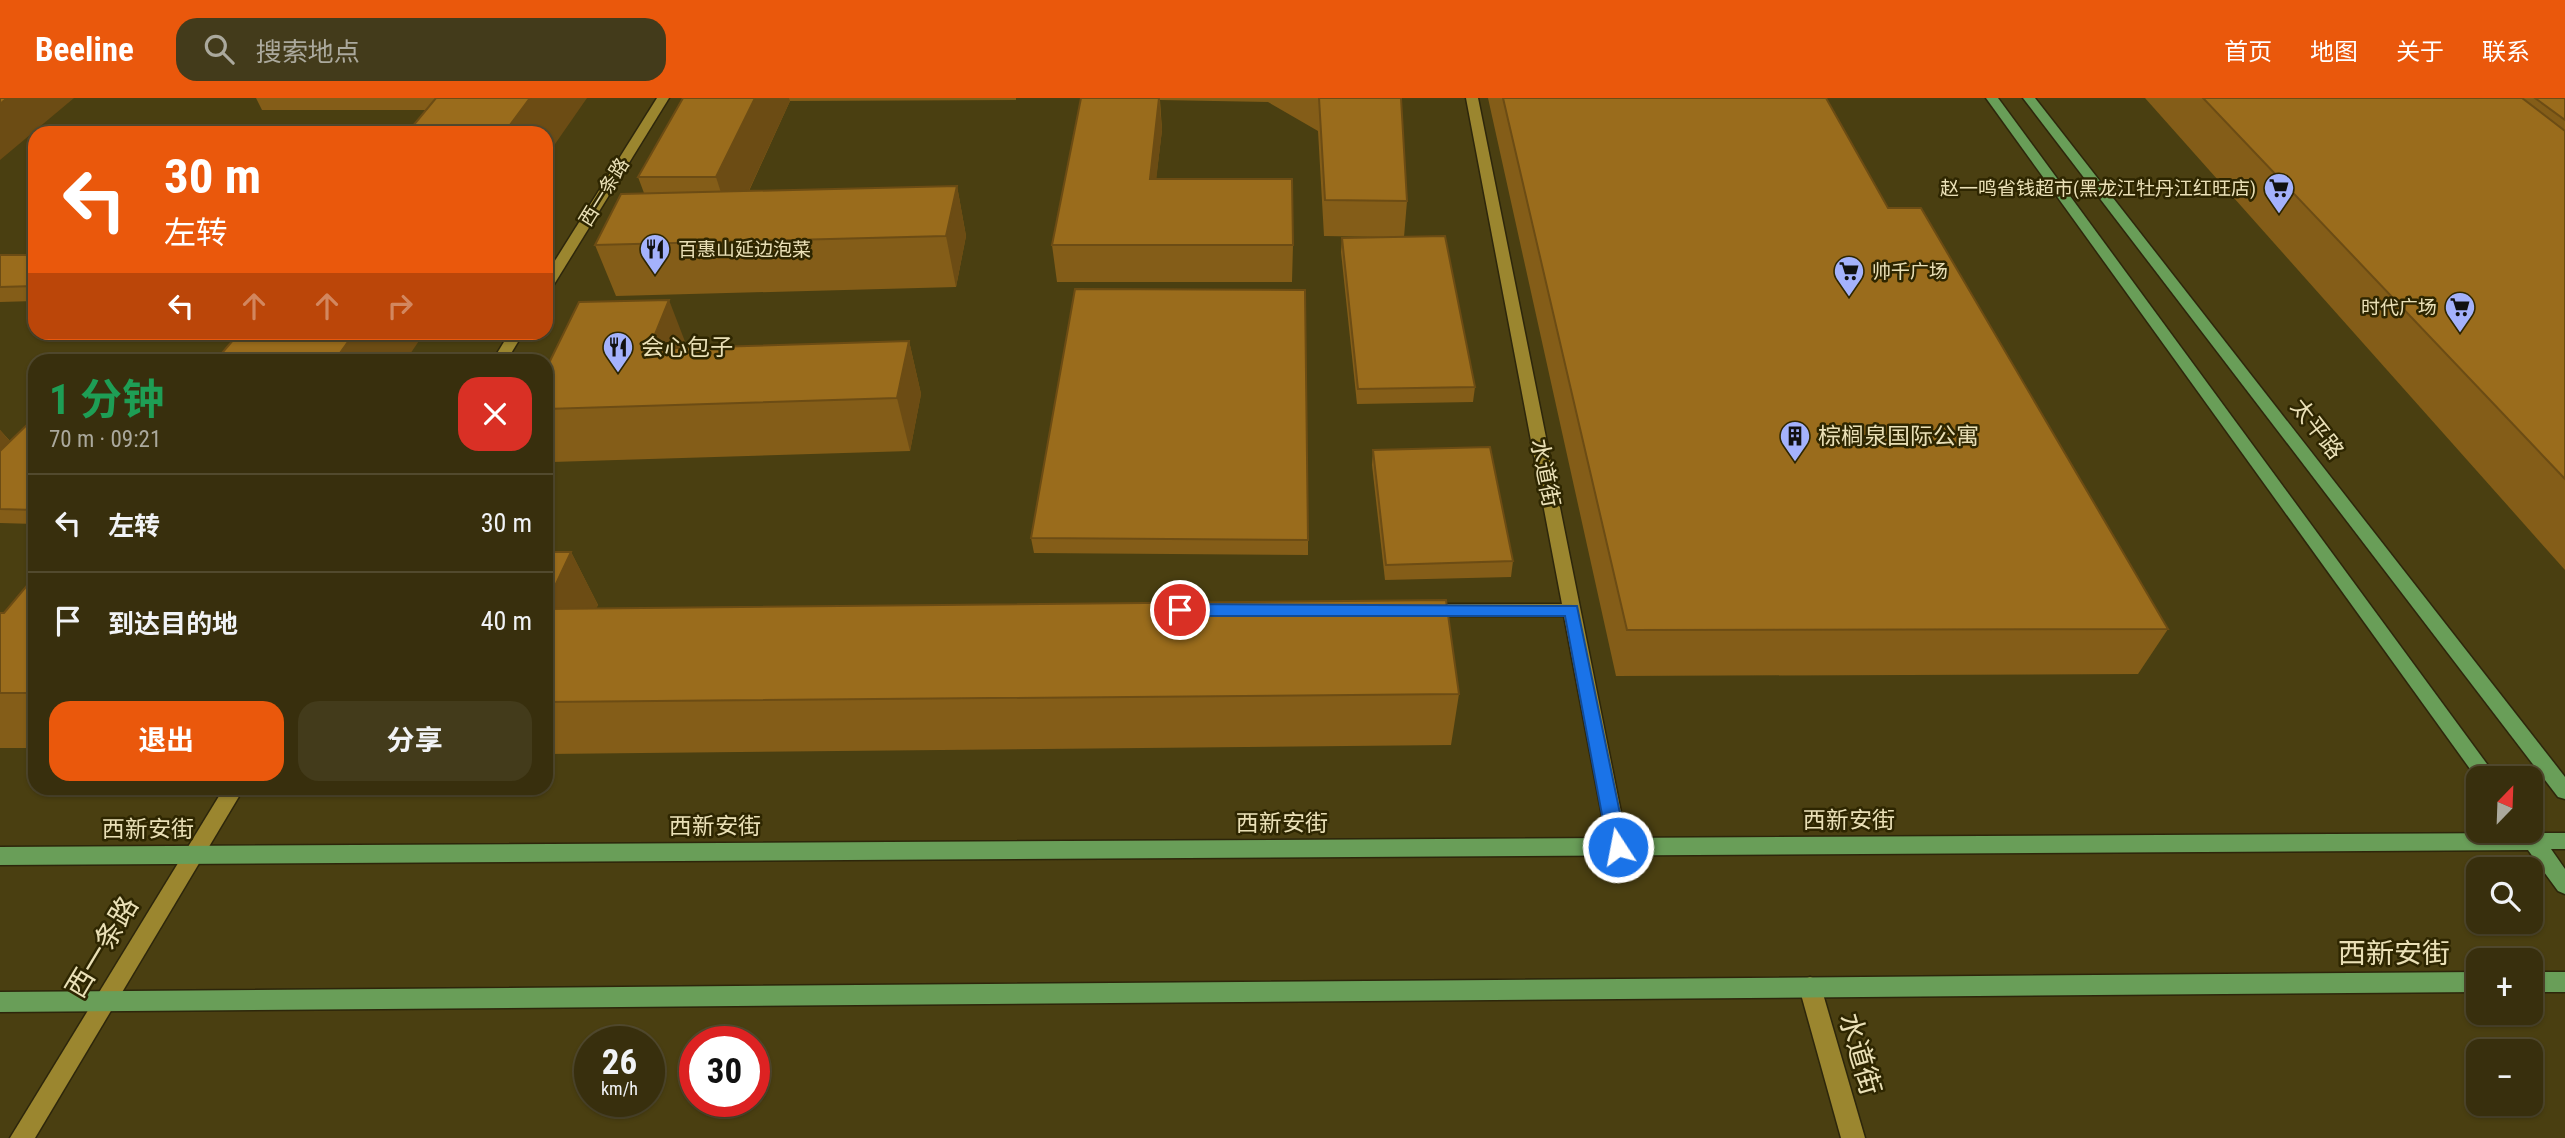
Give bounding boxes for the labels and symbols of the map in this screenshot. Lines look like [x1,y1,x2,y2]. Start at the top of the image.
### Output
street label: 西一条路 [574,154,634,230]
supermarket icon: 赵一鸣省钱超市(黑龙江牡丹江红旺店) [2262,171,2296,215]
place label: 赵一鸣省钱超市(黑龙江牡丹江红旺店) [1940,177,2256,200]
restaurant icon: 百惠山延边泡菜 [638,232,672,276]
place label: 百惠山延边泡菜 [678,238,811,261]
supermarket icon: 帅千广场 [1832,254,1866,298]
place label: 帅千广场 [1872,260,1948,283]
supermarket icon: 时代广场 [2443,290,2477,334]
place label: 时代广场 [2361,296,2437,319]
restaurant icon: 会心包子 [601,330,635,374]
place label: 会心包子 [641,334,733,361]
street label: 太平路 [2285,394,2349,464]
building icon: 棕榈泉国际公寓 [1778,419,1812,463]
place label: 棕榈泉国际公寓 [1818,423,1979,450]
street label: 水道街 [1525,437,1565,509]
pin [1150,580,1210,640]
north arrow [2466,766,2543,844]
street label: 西新安街 [1803,807,1895,834]
street label: 西新安街 [1236,810,1328,837]
position arrow [1581,810,1655,884]
street label: 西新安街 [669,813,761,840]
street label: 西新安街 [102,816,194,843]
street label: 西一条路 [59,890,145,1004]
street label: 西新安街 [2338,937,2450,970]
street label: 水道街 [1833,1009,1887,1099]
speed limit sign: 30 [679,1026,770,1117]

